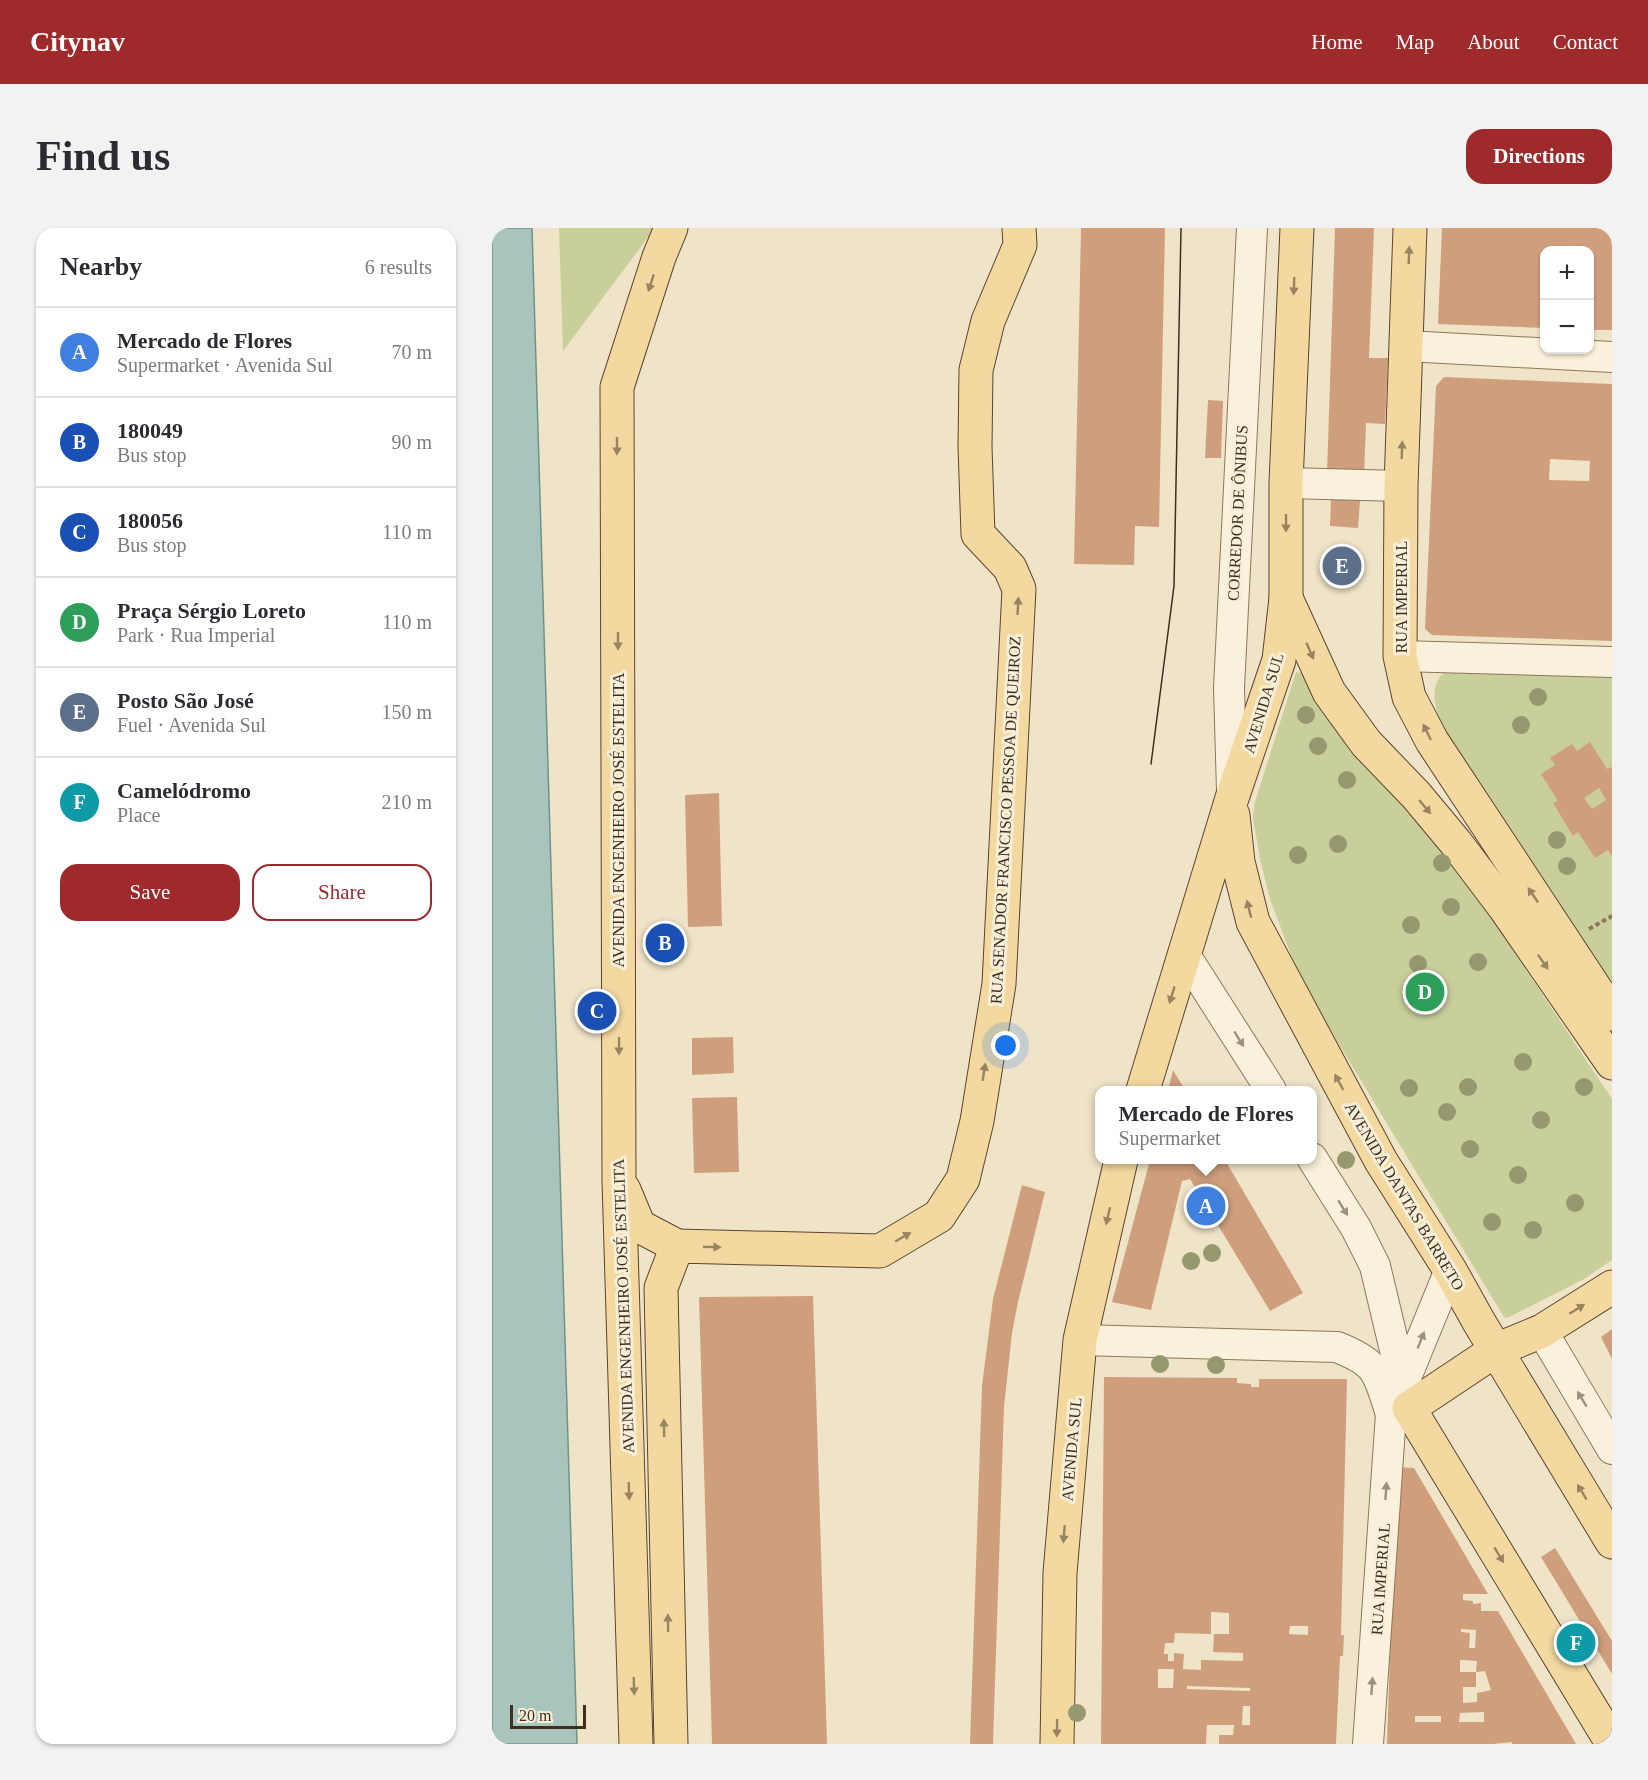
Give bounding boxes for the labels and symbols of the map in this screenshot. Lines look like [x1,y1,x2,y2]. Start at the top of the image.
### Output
one-way arrow [1404,246,1414,265]
one-way arrow [645,274,655,292]
one-way arrow [1290,277,1299,296]
street label: CORREDOR DE ÔNIBUS [1223,425,1251,601]
one-way arrow [612,436,622,455]
one-way arrow [1398,441,1407,460]
one-way arrow [1281,514,1291,533]
street label: RUA IMPERIAL [1393,541,1410,653]
pin: E [1322,544,1362,588]
one-way arrow [1013,596,1022,615]
one-way arrow [613,631,623,650]
street label: RUA SENADOR FRANCISCO PESSOA DE QUEIROZ [987,636,1024,1004]
one-way arrow [1306,642,1316,660]
street label: AVENIDA SUL [1240,651,1287,755]
street label: AVENIDA ENGENHEIRO JOSÉ ESTELITA [609,672,627,967]
one-way arrow [1422,723,1431,740]
one-way arrow [1419,799,1432,815]
one-way arrow [1528,887,1539,903]
one-way arrow [1244,900,1254,918]
pin: B [646,920,684,966]
one-way arrow [1537,954,1549,970]
pin: D [1406,970,1444,1014]
one-way arrow [1167,986,1177,1004]
pin: C [578,988,616,1034]
your location [991,1031,1020,1060]
one-way arrow [1234,1031,1245,1047]
one-way arrow [614,1036,624,1055]
one-way arrow [980,1063,989,1082]
one-way arrow [1334,1073,1344,1090]
street label: AVENIDA DANTAS BARRETO [1342,1099,1467,1293]
street label: AVENIDA ENGENHEIRO JOSÉ ESTELITA [609,1158,637,1454]
pin: A [1186,1184,1226,1228]
one-way arrow [1338,1200,1349,1216]
one-way arrow [1103,1207,1112,1226]
one-way arrow [895,1232,911,1243]
one-way arrow [702,1242,721,1252]
one-way arrow [1569,1303,1585,1314]
one-way arrow [1417,1331,1426,1349]
one-way arrow [1577,1390,1587,1407]
street label: AVENIDA SUL [1058,1396,1085,1502]
one-way arrow [659,1418,669,1437]
one-way arrow [624,1481,633,1500]
one-way arrow [1381,1482,1390,1501]
one-way arrow [1576,1484,1587,1500]
street label: RUA IMPERIAL [1368,1522,1393,1636]
one-way arrow [1059,1524,1069,1543]
one-way arrow [1494,1547,1504,1564]
one-way arrow [663,1613,673,1632]
pin: F [1556,1620,1596,1666]
one-way arrow [630,1676,639,1695]
one-way arrow [1367,1676,1377,1695]
scale bar [510,1702,586,1730]
one-way arrow [1052,1719,1062,1738]

